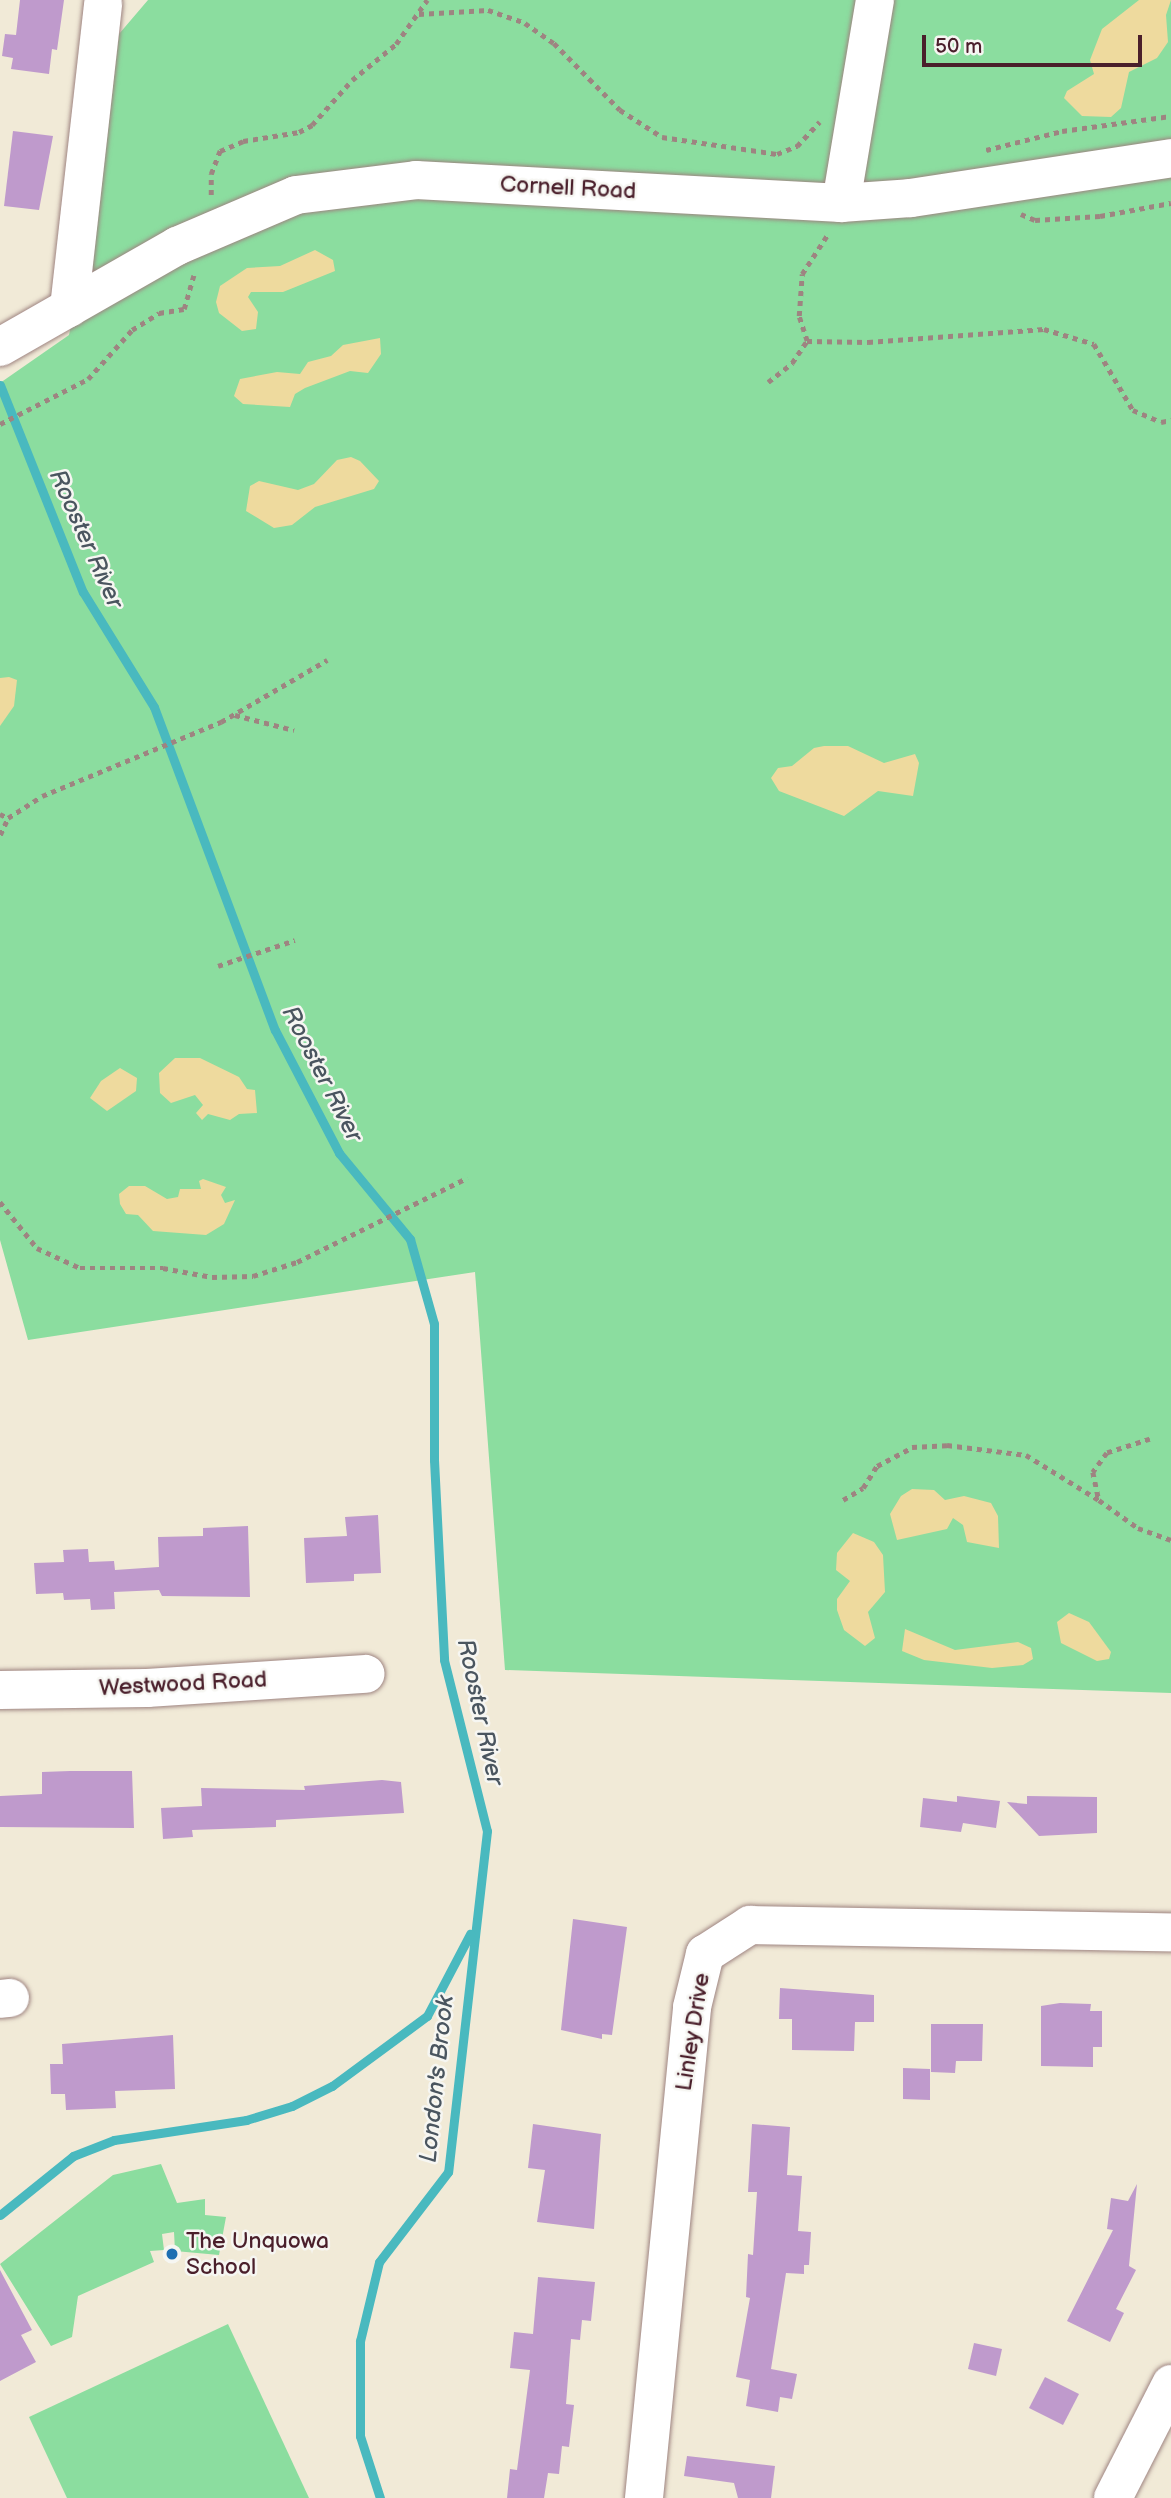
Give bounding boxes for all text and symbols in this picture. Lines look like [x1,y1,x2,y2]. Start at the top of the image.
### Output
scale bar [926,21,1146,65]
text: 50 m [935,34,982,59]
street label: Cornell Road [499,171,637,205]
water label: Rooster River [43,465,129,613]
water label: Rooster River [275,1001,369,1147]
water label: Rooster River [450,1636,510,1788]
street label: Westwood Road [98,1666,268,1702]
street label: Linley Drive [670,1970,716,2094]
water label: London's Brook [414,1994,460,2164]
place label: The Unquowa School [186,2227,329,2281]
marker: The Unquowa School [164,2246,180,2262]

